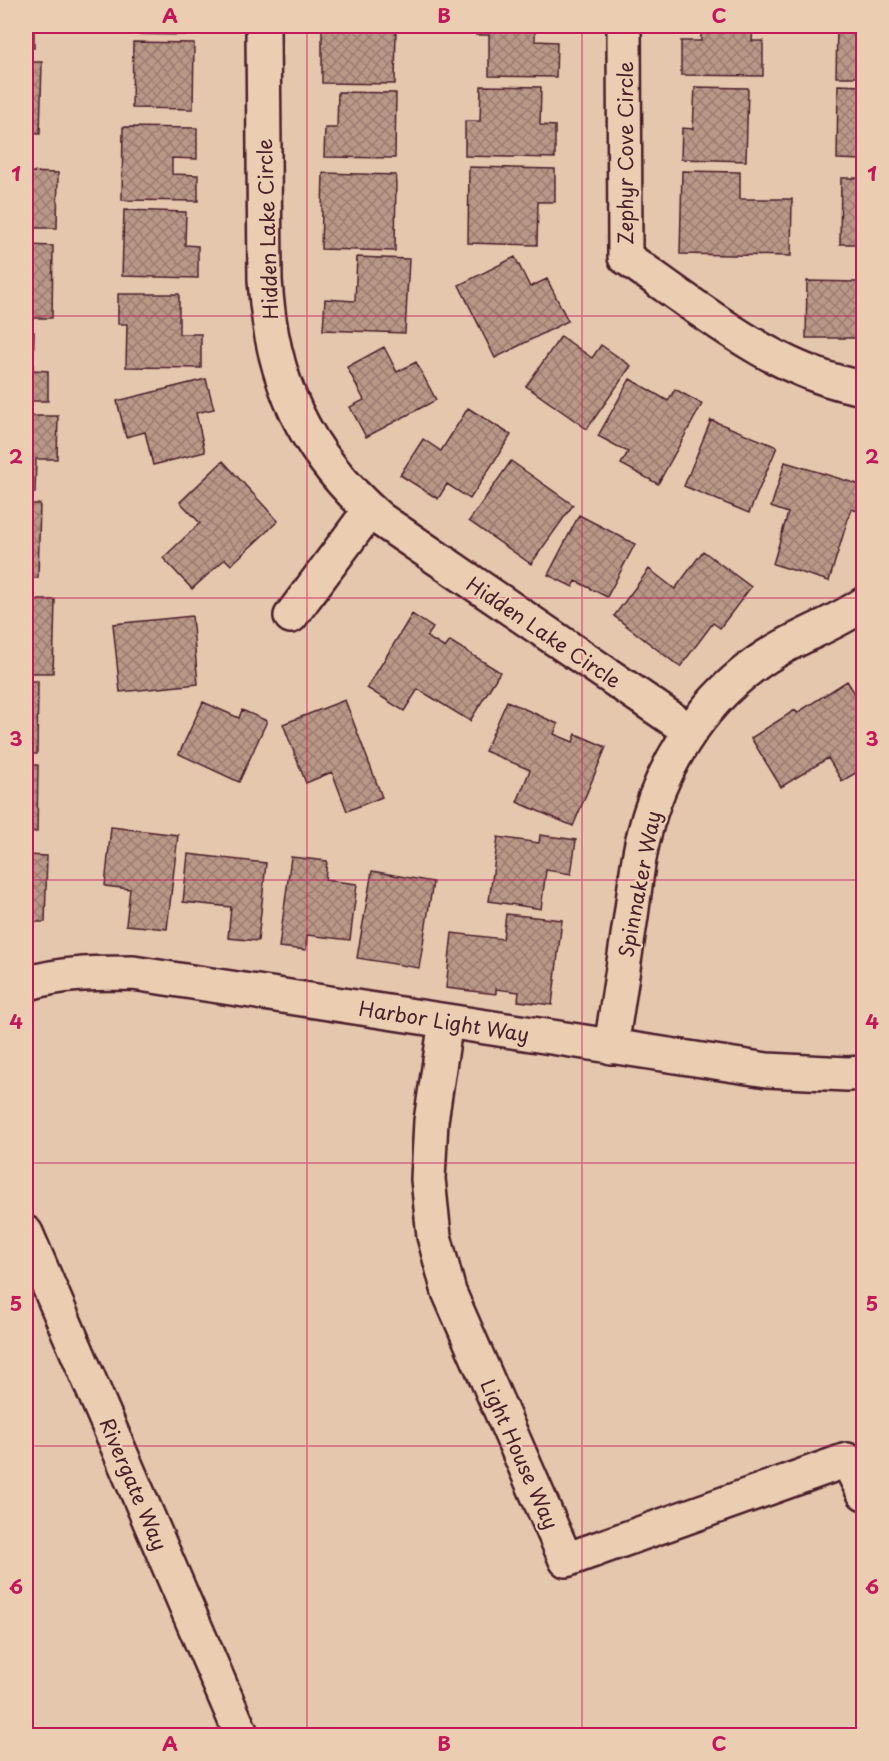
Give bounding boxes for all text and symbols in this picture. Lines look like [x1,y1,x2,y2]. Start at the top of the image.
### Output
text: A [162,0,178,30]
text: B [437,0,451,30]
text: C [711,0,727,30]
street label: Zephyr Cove Circle [610,61,640,245]
street label: Hidden Lake Circle [249,138,285,320]
text: 1 [11,158,21,188]
text: 1 [867,158,877,188]
text: 2 [9,441,23,471]
text: 2 [865,441,879,471]
street label: Hidden Lake Circle [460,569,628,695]
text: 3 [9,723,23,753]
text: 3 [865,723,879,753]
street label: Spinnaker Way [610,808,668,960]
street label: Harbor Light Way [357,993,531,1049]
text: 4 [9,1006,23,1036]
text: 4 [865,1006,879,1036]
text: 5 [10,1288,22,1318]
text: 5 [866,1288,878,1318]
street label: Light House Way [473,1374,567,1534]
street label: Rivergate Way [93,1413,175,1555]
text: 6 [9,1571,23,1601]
text: 6 [865,1571,879,1601]
text: A [162,1728,178,1758]
text: B [437,1728,451,1758]
text: C [711,1728,727,1758]

